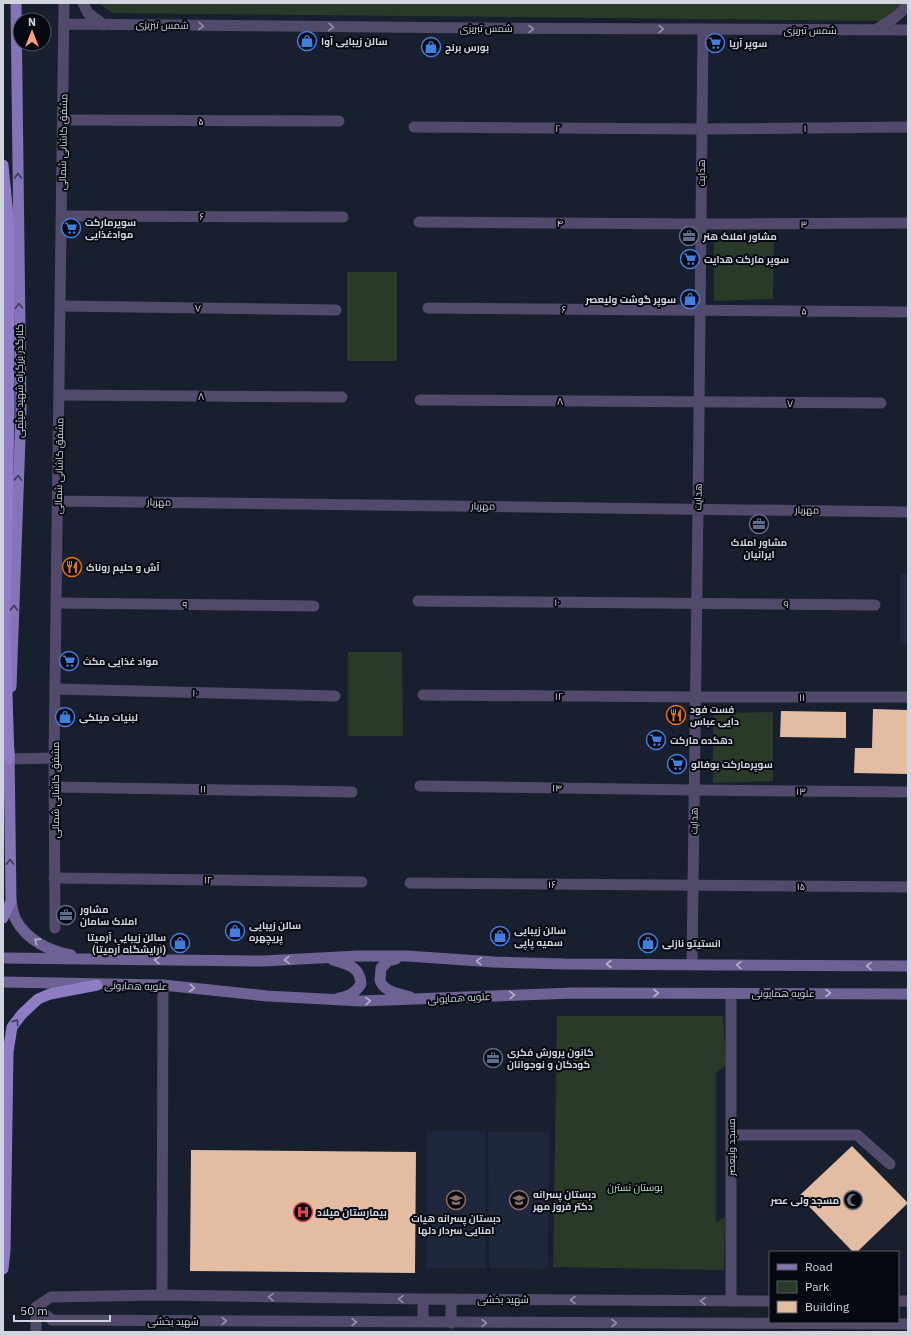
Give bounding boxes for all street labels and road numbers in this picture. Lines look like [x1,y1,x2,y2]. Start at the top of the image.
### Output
street label: شمس تبریزی [135,18,189,32]
street label: شمس تبریزی [459,22,513,35]
street label: شمس تبریزی [783,24,837,37]
street label: مشفق کاشانی شمالی [56,94,70,190]
street label: ۵ [198,115,204,128]
street label: ۲ [555,122,561,135]
street label: ۱ [803,122,807,135]
street label: هدایت [695,160,708,186]
street label: ۶ [200,210,205,223]
street label: ۴ [557,217,564,230]
street label: ۳ [801,218,808,231]
street label: ۷ [195,301,201,315]
street label: ۶ [562,303,567,316]
street label: ۵ [801,304,807,318]
street label: کنارگذر بزرگراه شهید میثمی [13,324,26,438]
street label: ۸ [198,390,204,403]
street label: ۸ [557,395,563,408]
street label: ۷ [787,397,793,410]
street label: مشفق کاشانی شمالی [52,418,66,514]
street label: هدایت [691,483,705,511]
street label: مهریار [146,495,171,509]
street label: مهریار [470,499,495,513]
street label: مهریار [794,503,819,517]
street label: ۱۰ [554,596,560,609]
street label: ۹ [182,598,188,612]
street label: ۹ [783,598,789,611]
street label: ۱۰ [192,686,198,700]
street label: ۱۲ [555,690,563,703]
street label: ۱۱ [799,691,805,704]
street label: مشفق کاشانی شمالی [49,742,62,838]
street label: ۱۴ [552,781,562,795]
street label: ۱۱ [200,782,206,796]
street label: ۱۳ [796,785,806,798]
street label: هدایت [687,807,701,835]
street label: ۱۲ [204,873,212,887]
street label: ۱۶ [548,878,556,891]
street label: ۱۵ [797,880,805,893]
street label: علویه همایونی [104,979,168,993]
street label: علویه همایونی [751,987,815,1000]
street label: علویه همایونی [427,990,491,1006]
street label: مسجد ولیعصر [725,1118,738,1177]
street label: شهید بخشی [477,1293,529,1306]
street label: شهید بخشی [147,1315,199,1328]

